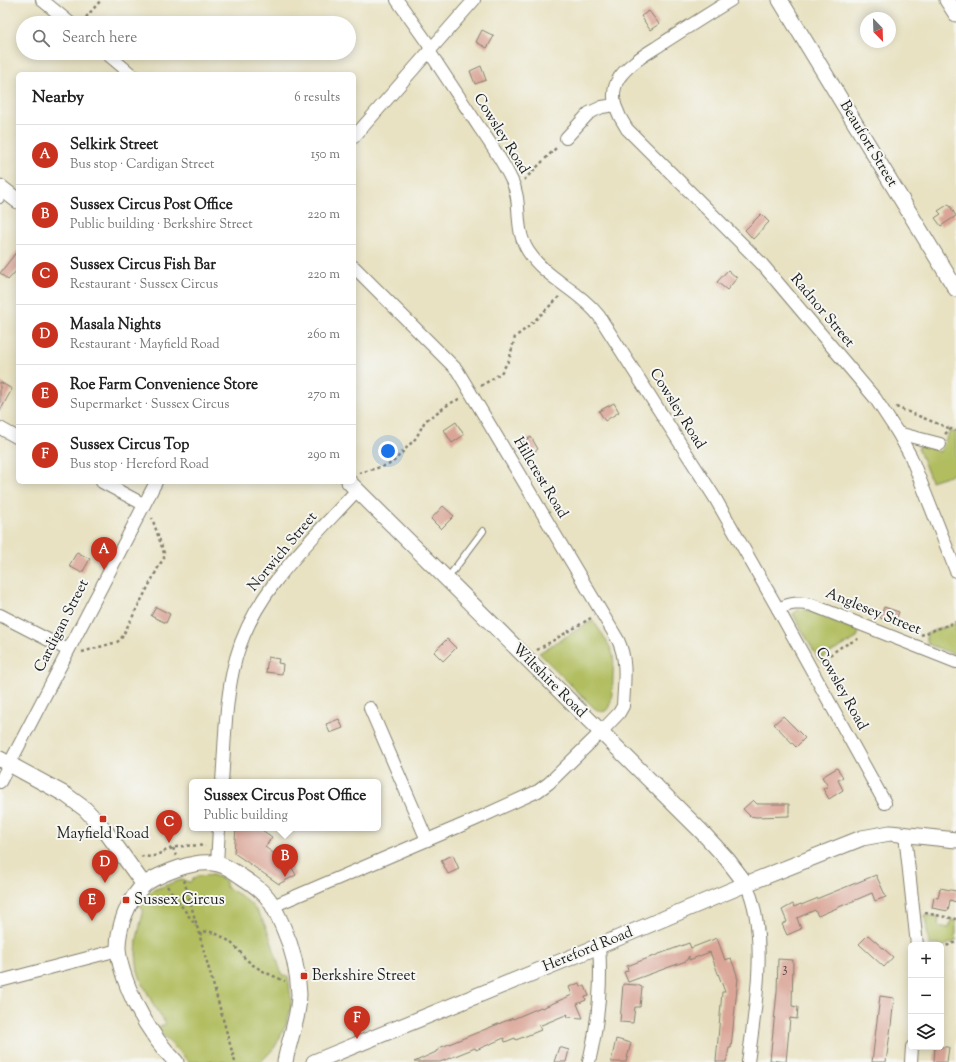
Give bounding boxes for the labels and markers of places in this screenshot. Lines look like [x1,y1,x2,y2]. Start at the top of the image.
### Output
pin: A [91,537,117,570]
pin: C [156,810,182,843]
marker: Mayfield Road [98,814,108,824]
place label: Mayfield Road [57,824,150,845]
pin: B [272,844,298,877]
pin: D [92,850,118,883]
pin: E [79,888,105,921]
place label: Sussex Circus [134,890,225,911]
marker: Sussex Circus [121,895,131,905]
place label: Berkshire Street [312,966,416,987]
marker: Berkshire Street [299,971,309,981]
pin: F [344,1006,370,1039]

